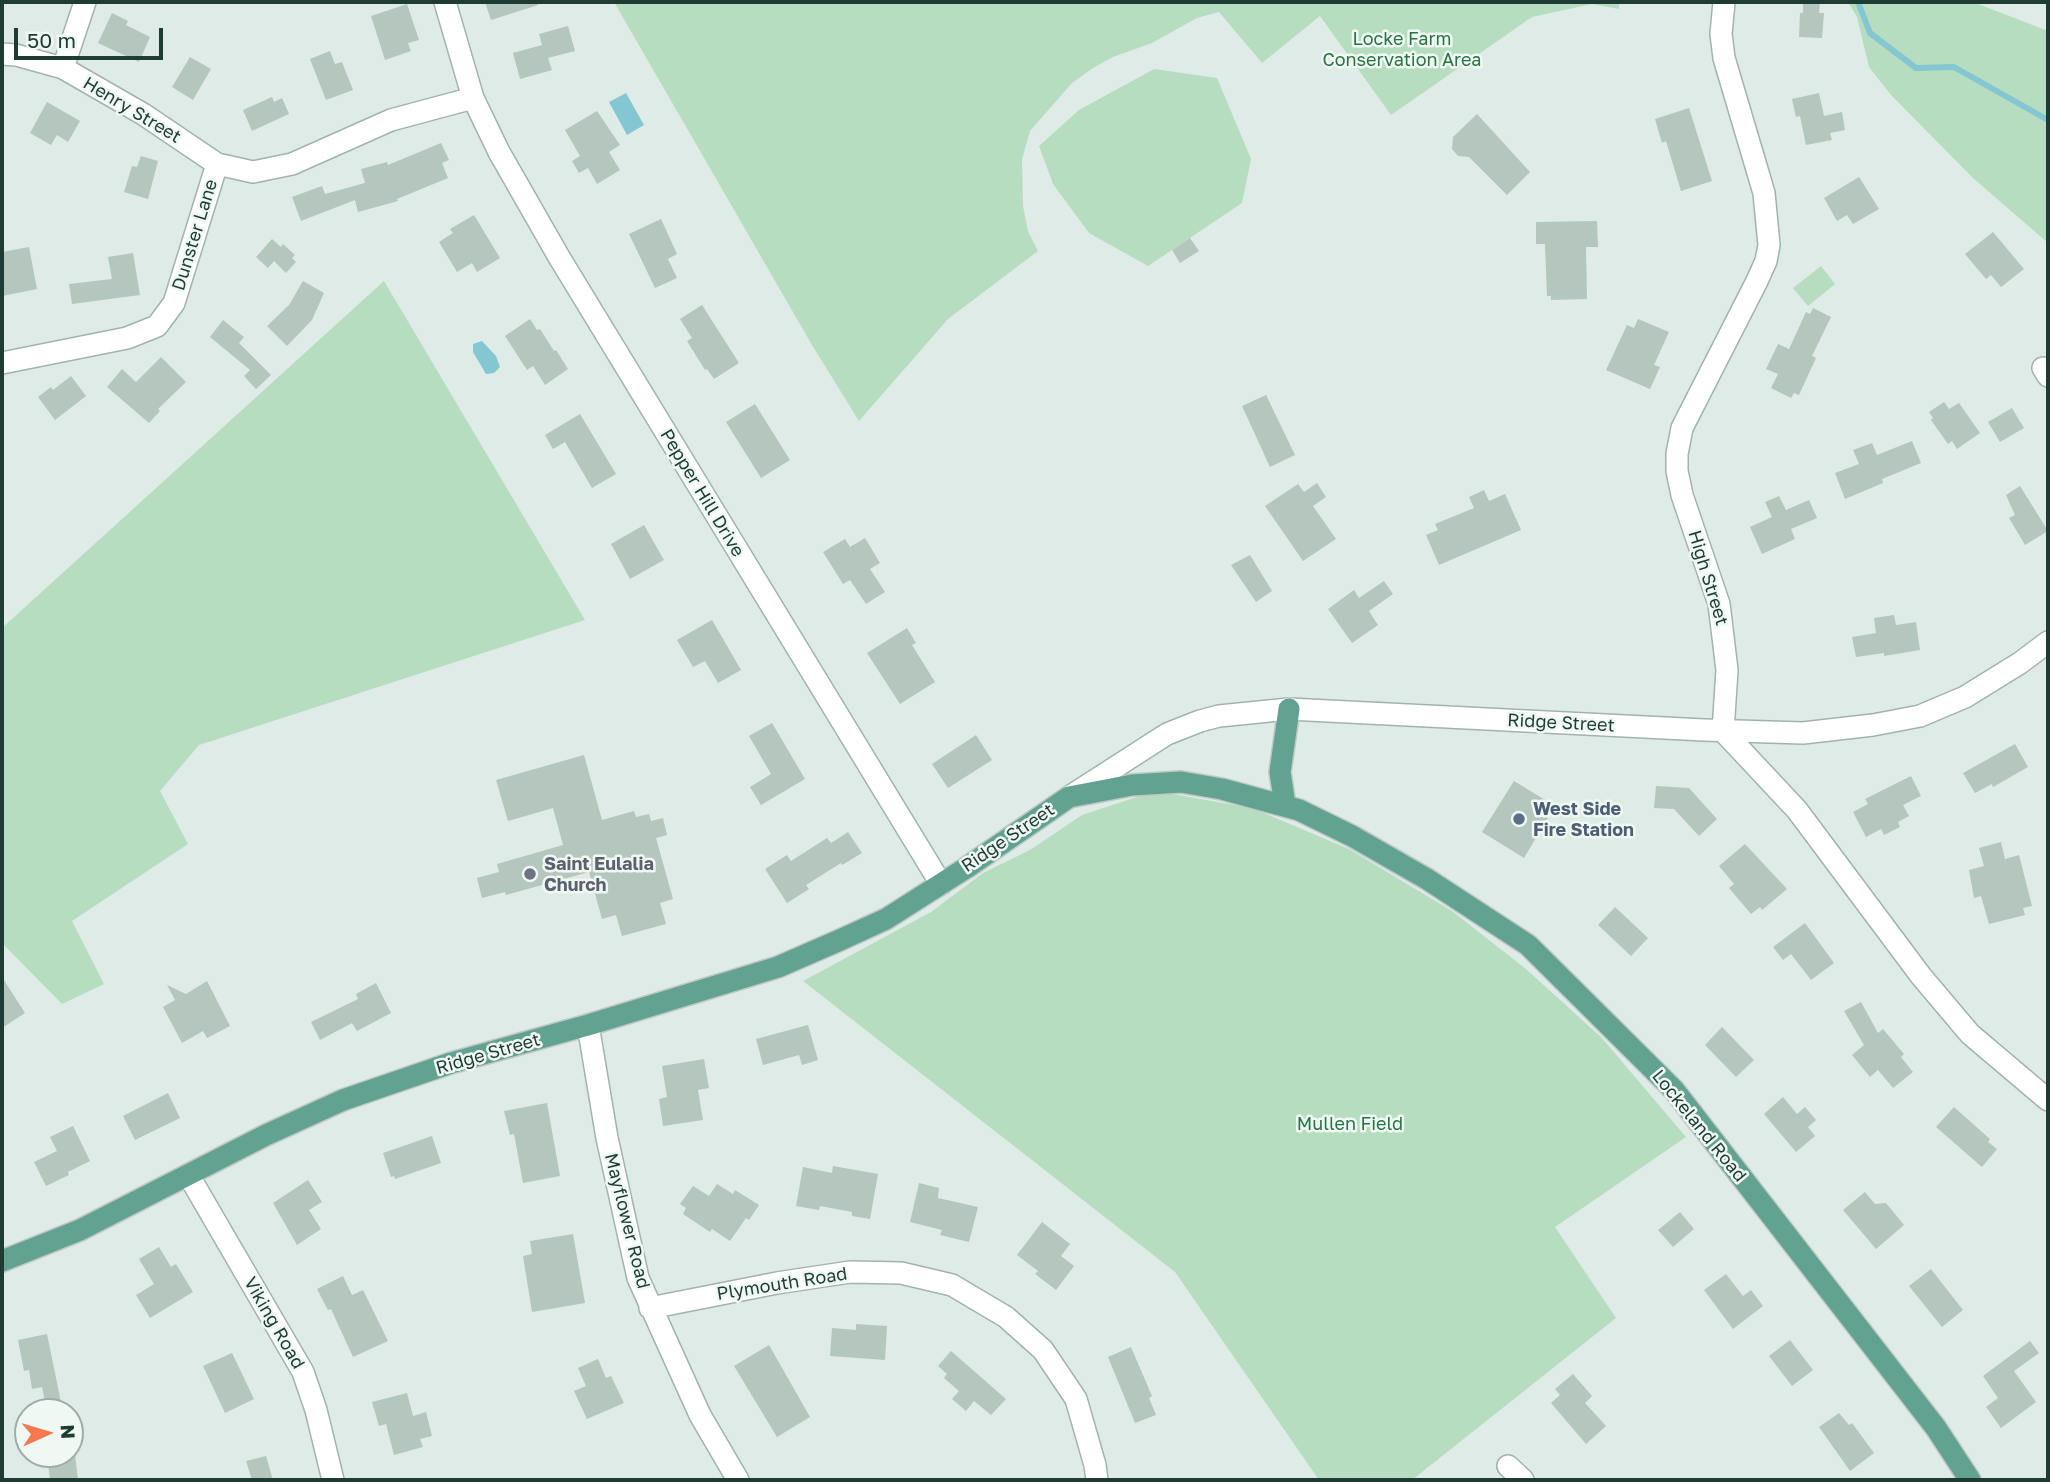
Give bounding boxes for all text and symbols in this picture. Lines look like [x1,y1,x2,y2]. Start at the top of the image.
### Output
scale bar [18,14,166,58]
text: 50 m [27,27,76,53]
park label: Locke Farm Conservation Area [1322,28,1482,70]
street label: Henry Street [79,72,185,148]
street label: Dunster Lane [168,177,222,293]
street label: Pepper Hill Drive [655,425,749,561]
street label: High Street [1683,528,1733,628]
street label: Ridge Street [1507,709,1615,737]
place label: West Side Fire Station [1533,798,1634,840]
street label: Ridge Street [957,799,1059,877]
marker: West Side Fire Station [1511,811,1527,827]
place label: Saint Eulalia Church [544,853,654,896]
marker: Saint Eulalia Church [522,866,538,882]
street label: Ridge Street [433,1029,543,1079]
street label: Lockeland Road [1647,1066,1751,1186]
park label: Mullen Field [1297,1113,1403,1135]
street label: Mayflower Road [600,1151,654,1291]
street label: Plymouth Road [715,1263,849,1305]
street label: Viking Road [239,1273,309,1373]
north arrow [14,1398,84,1468]
text: N [56,1424,80,1440]

